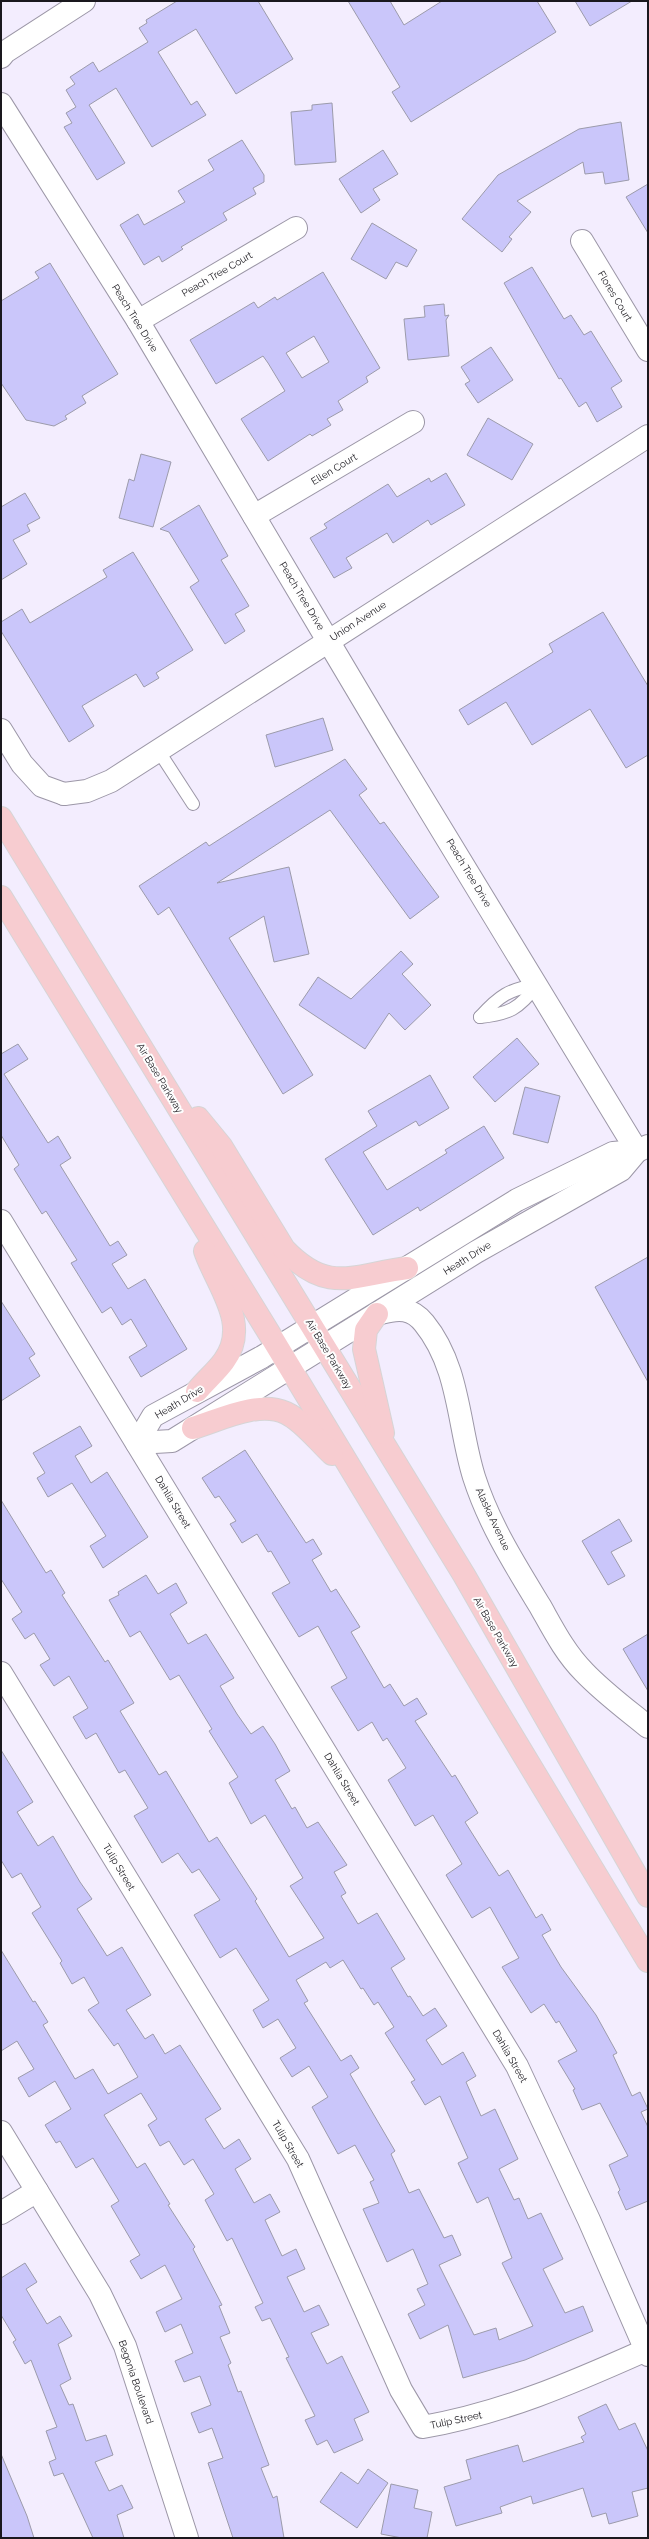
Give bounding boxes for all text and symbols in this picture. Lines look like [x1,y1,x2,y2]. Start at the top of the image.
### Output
street label: Peach Tree Court [180,249,255,299]
street label: Flores Court [596,269,635,324]
street label: Peach Tree Drive [110,282,160,354]
street label: Ellen Court [309,451,359,487]
street label: Peach Tree Drive [277,560,327,632]
street label: Union Avenue [328,599,388,643]
street label: Peach Tree Drive [444,837,494,909]
street label: Air Base Parkway [135,1041,185,1115]
street label: Heath Drive [441,1239,493,1277]
street label: Air Base Parkway [304,1317,354,1391]
street label: Heath Drive [153,1383,205,1421]
street label: Dahlia Street [153,1474,193,1531]
street label: Alaska Avenue [474,1486,512,1552]
street label: Air Base Parkway [471,1595,521,1670]
street label: Dahlia Street [322,1751,362,1808]
street label: Tulip Street [101,1842,138,1893]
street label: Dahlia Street [490,2028,530,2085]
street label: Tulip Street [270,2118,306,2170]
street label: Begonia Boulevard [116,2339,156,2425]
street label: Tulip Street [429,2409,483,2431]

